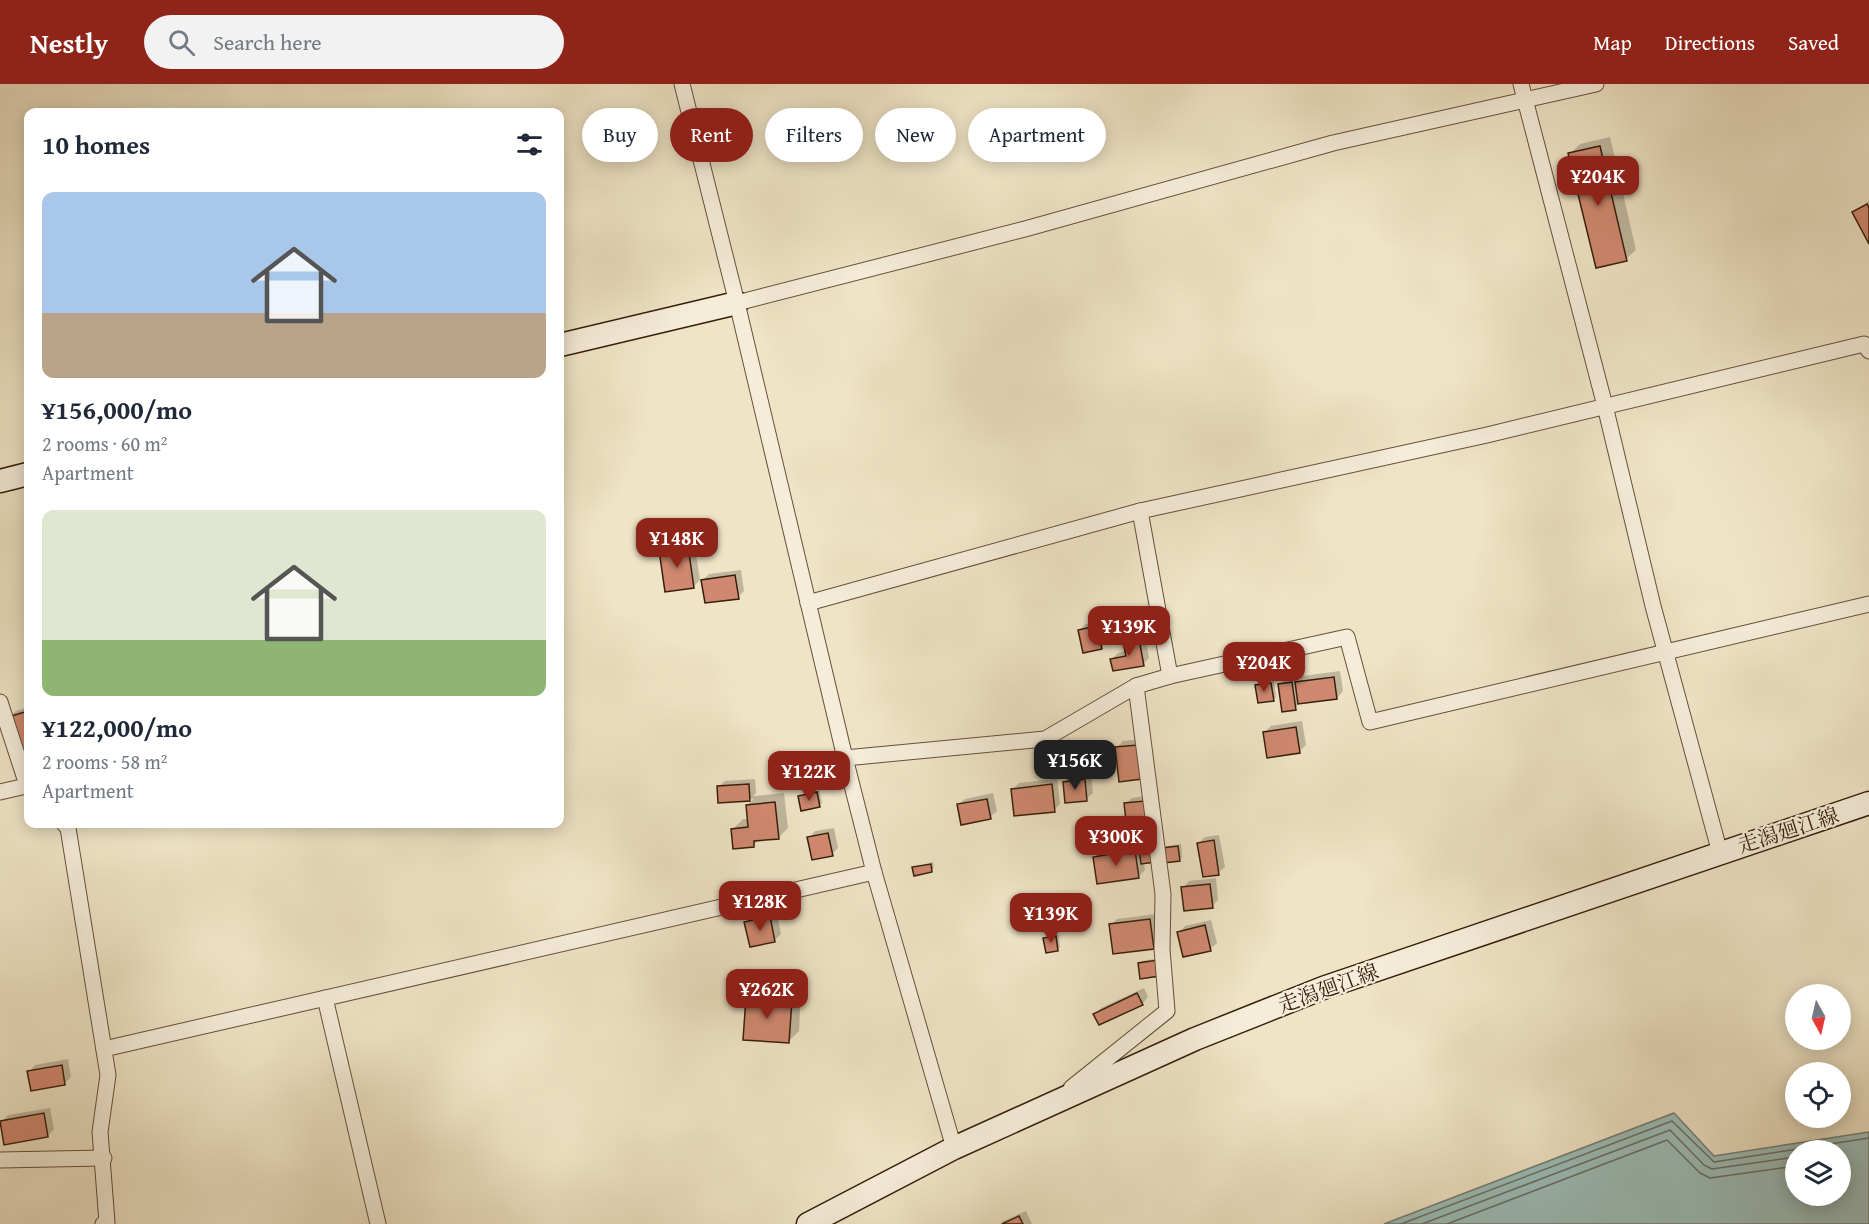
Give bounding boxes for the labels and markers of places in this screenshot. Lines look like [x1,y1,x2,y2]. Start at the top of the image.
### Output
pin: ¥204K [1556,156,1640,207]
pin: ¥148K [635,518,719,569]
pin: ¥139K [1087,606,1171,657]
pin: ¥204K [1222,642,1306,693]
pin: ¥156K [1033,740,1117,791]
pin: ¥122K [767,751,851,802]
pin: ¥300K [1074,816,1158,867]
pin: ¥128K [718,881,802,932]
pin: ¥139K [1009,893,1093,944]
pin: ¥262K [725,969,809,1020]

